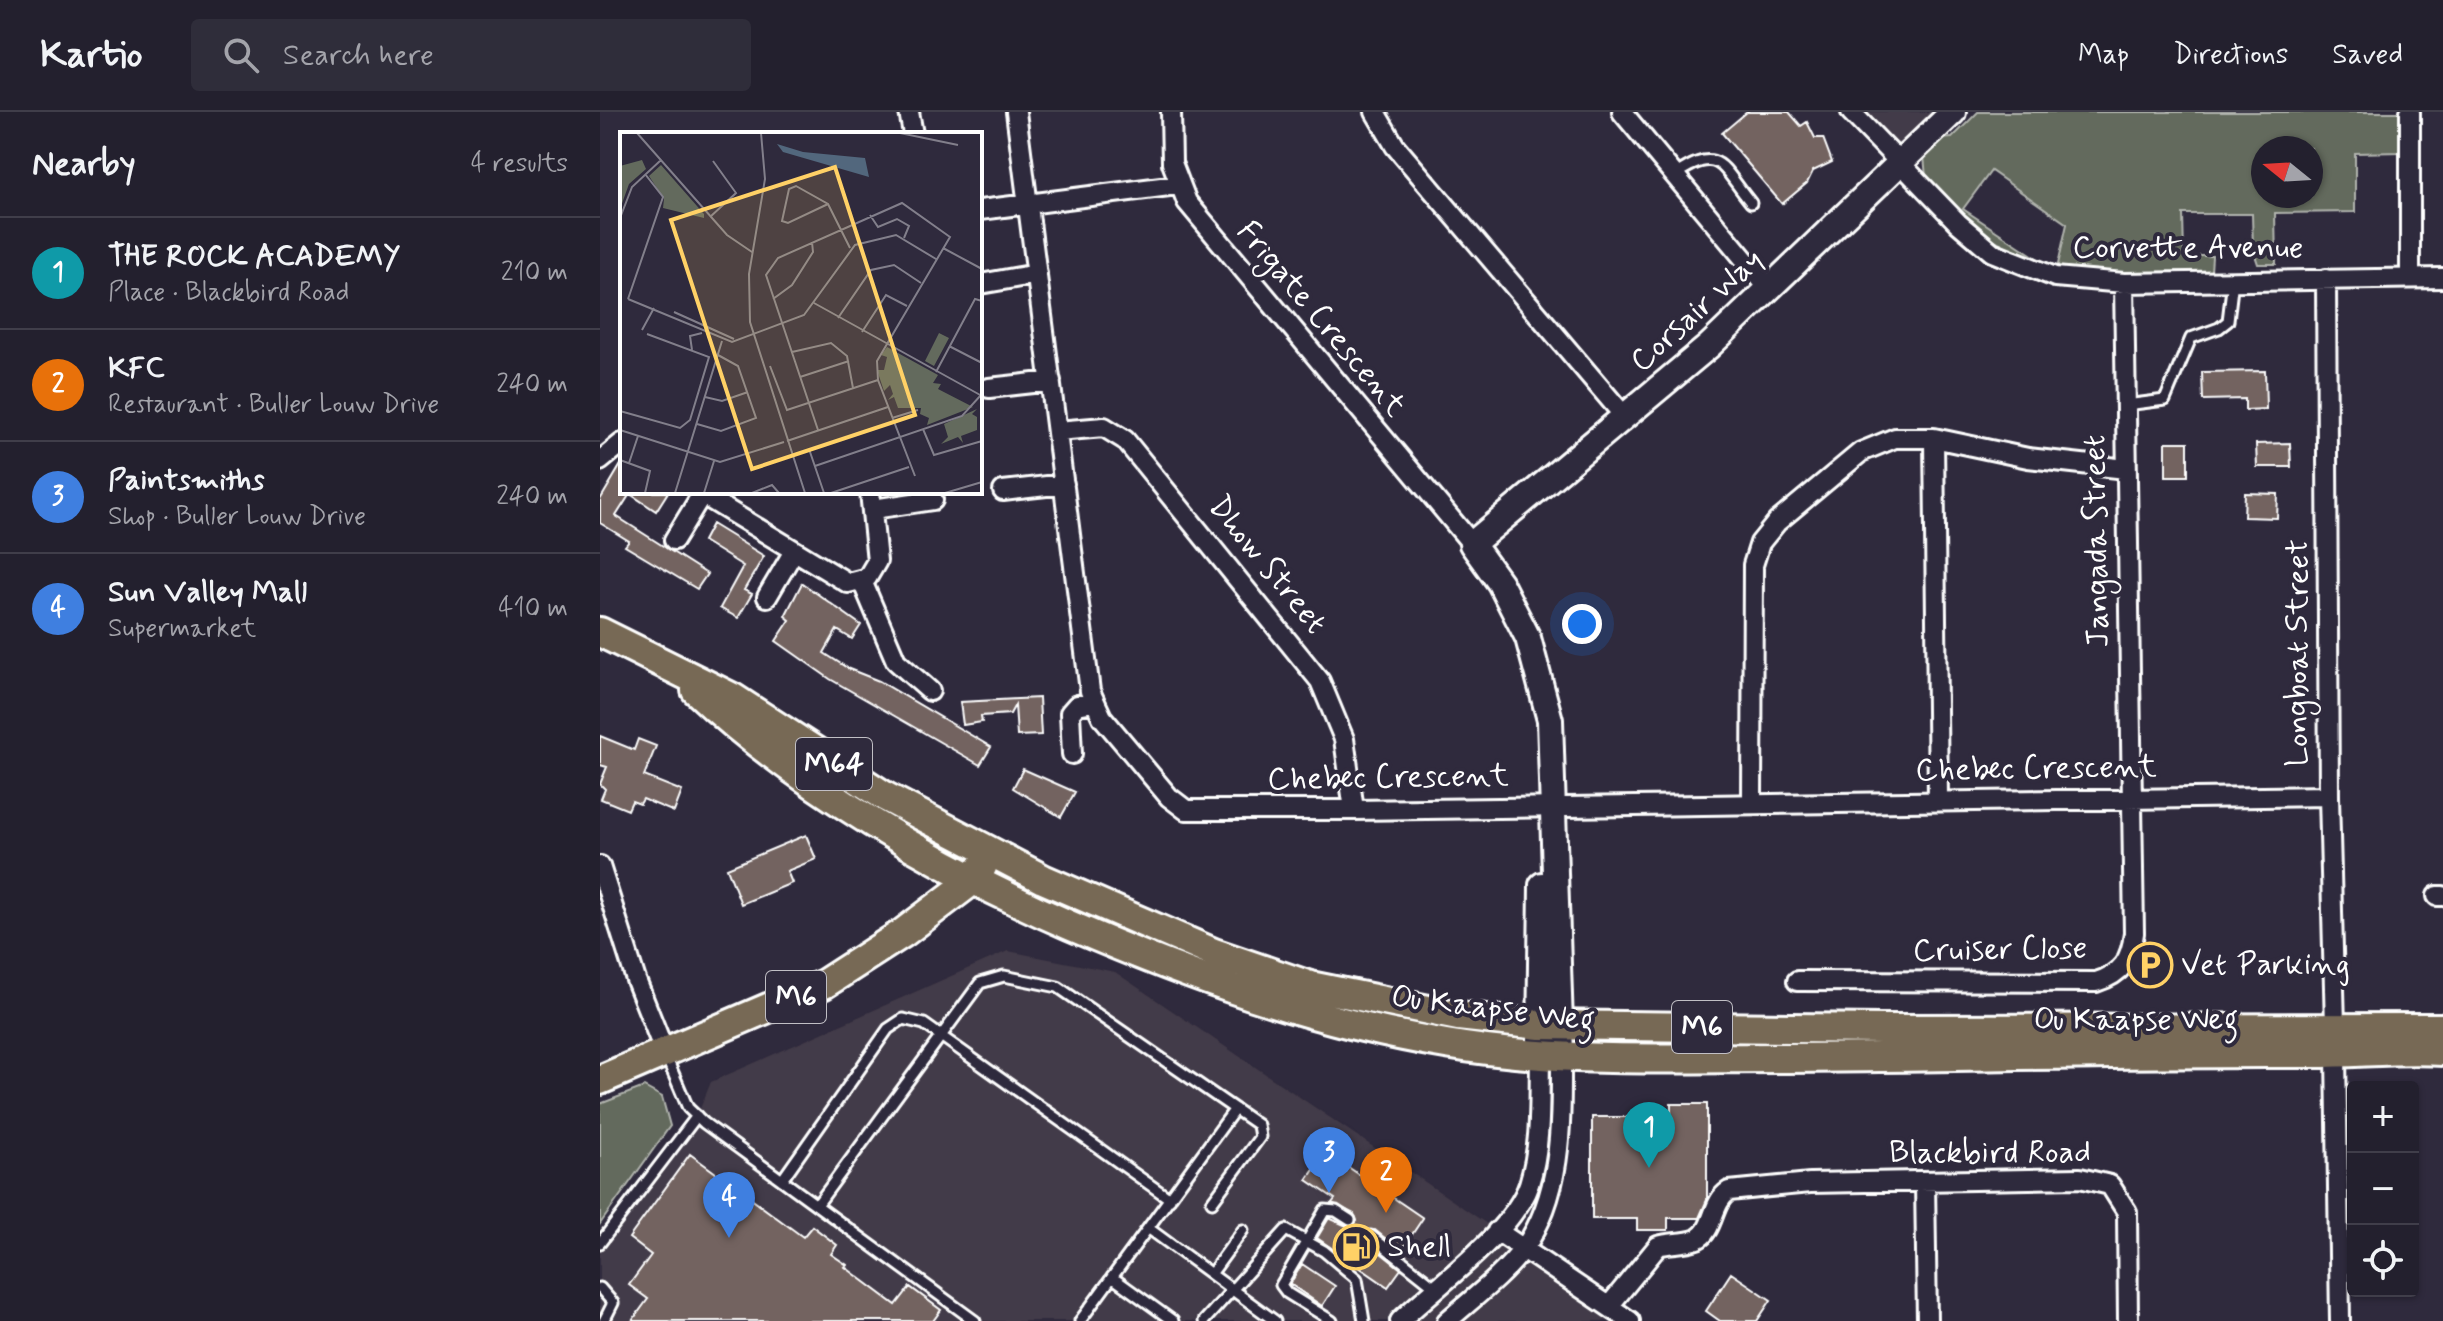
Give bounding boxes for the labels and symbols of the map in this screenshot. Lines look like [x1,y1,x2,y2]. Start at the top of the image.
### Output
inset map [620,132,982,494]
north arrow [2251,136,2323,208]
street label: Frigate Crescent [1225,212,1416,427]
street label: Corvette Avenue [2072,227,2304,269]
street label: Corsair Way [1621,240,1773,382]
street label: Jangada Street [2074,434,2122,648]
street label: Dhow Street [1198,487,1336,643]
street label: Longboat Street [2277,539,2321,767]
your location [1562,604,1602,644]
road number: M64 [796,738,872,790]
street label: Chebec Crescent [1915,746,2157,792]
street label: Chebec Crescent [1267,755,1509,801]
street label: Cruiser Close [1912,927,2088,973]
parking icon: Vet Parking [2126,941,2174,989]
place label: Vet Parking [2181,944,2350,986]
road number: M6 [766,971,826,1023]
street label: Ou Kaapse Weg [1388,976,1597,1045]
street label: Ou Kaapse Weg [2034,999,2238,1044]
road number: M6 [1672,1001,1732,1053]
pin: 1 [1623,1102,1675,1168]
pin: 3 [1303,1127,1355,1193]
street label: Blackbird Road [1889,1132,2091,1174]
pin: 2 [1360,1147,1412,1213]
pin: 4 [703,1172,755,1238]
fuel station icon: Shell [1332,1223,1380,1271]
place label: Shell [1387,1226,1452,1268]

